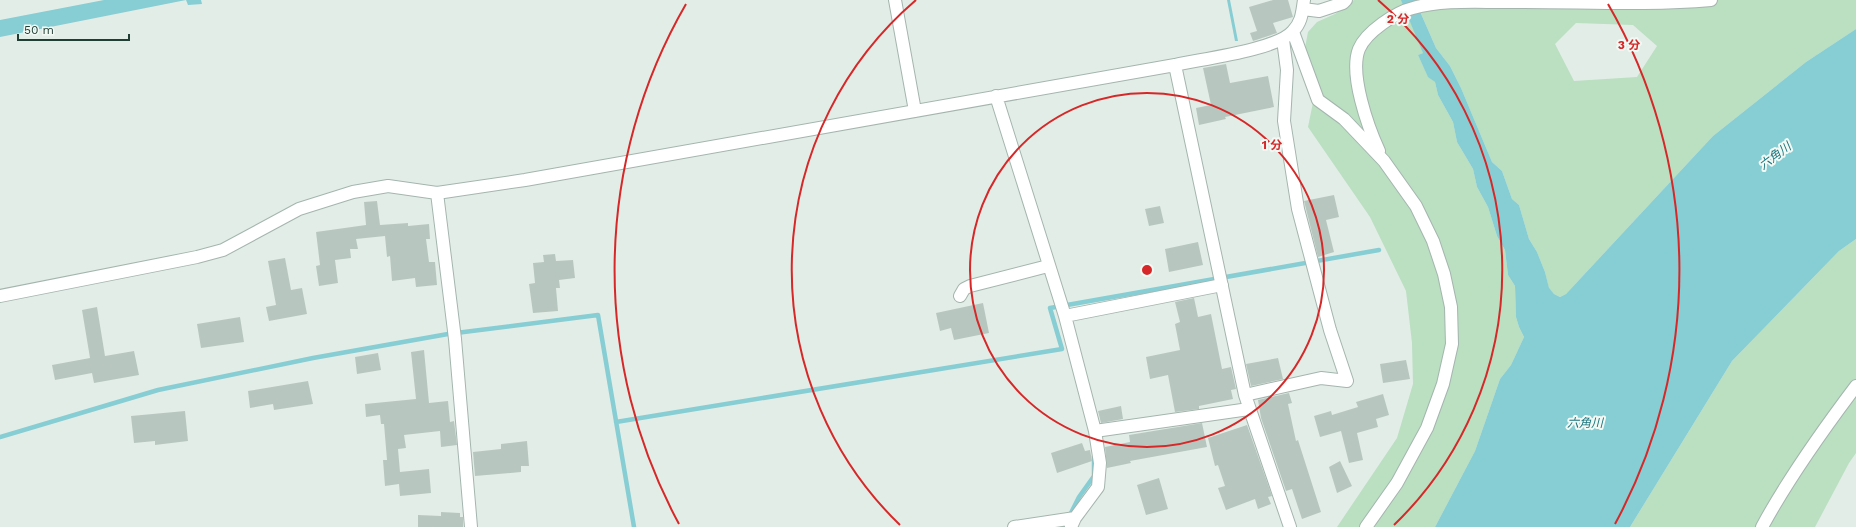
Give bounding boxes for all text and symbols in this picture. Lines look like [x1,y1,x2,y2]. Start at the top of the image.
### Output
text: 2 分 [1387,12,1409,26]
scale bar [18,16,129,42]
text: 50 m [24,23,54,37]
text: 3 分 [1618,38,1640,52]
text: 1 分 [1262,138,1282,152]
water label: 六角川 [1756,138,1795,172]
centre of rings [1140,263,1154,277]
water label: 六角川 [1567,416,1605,430]

